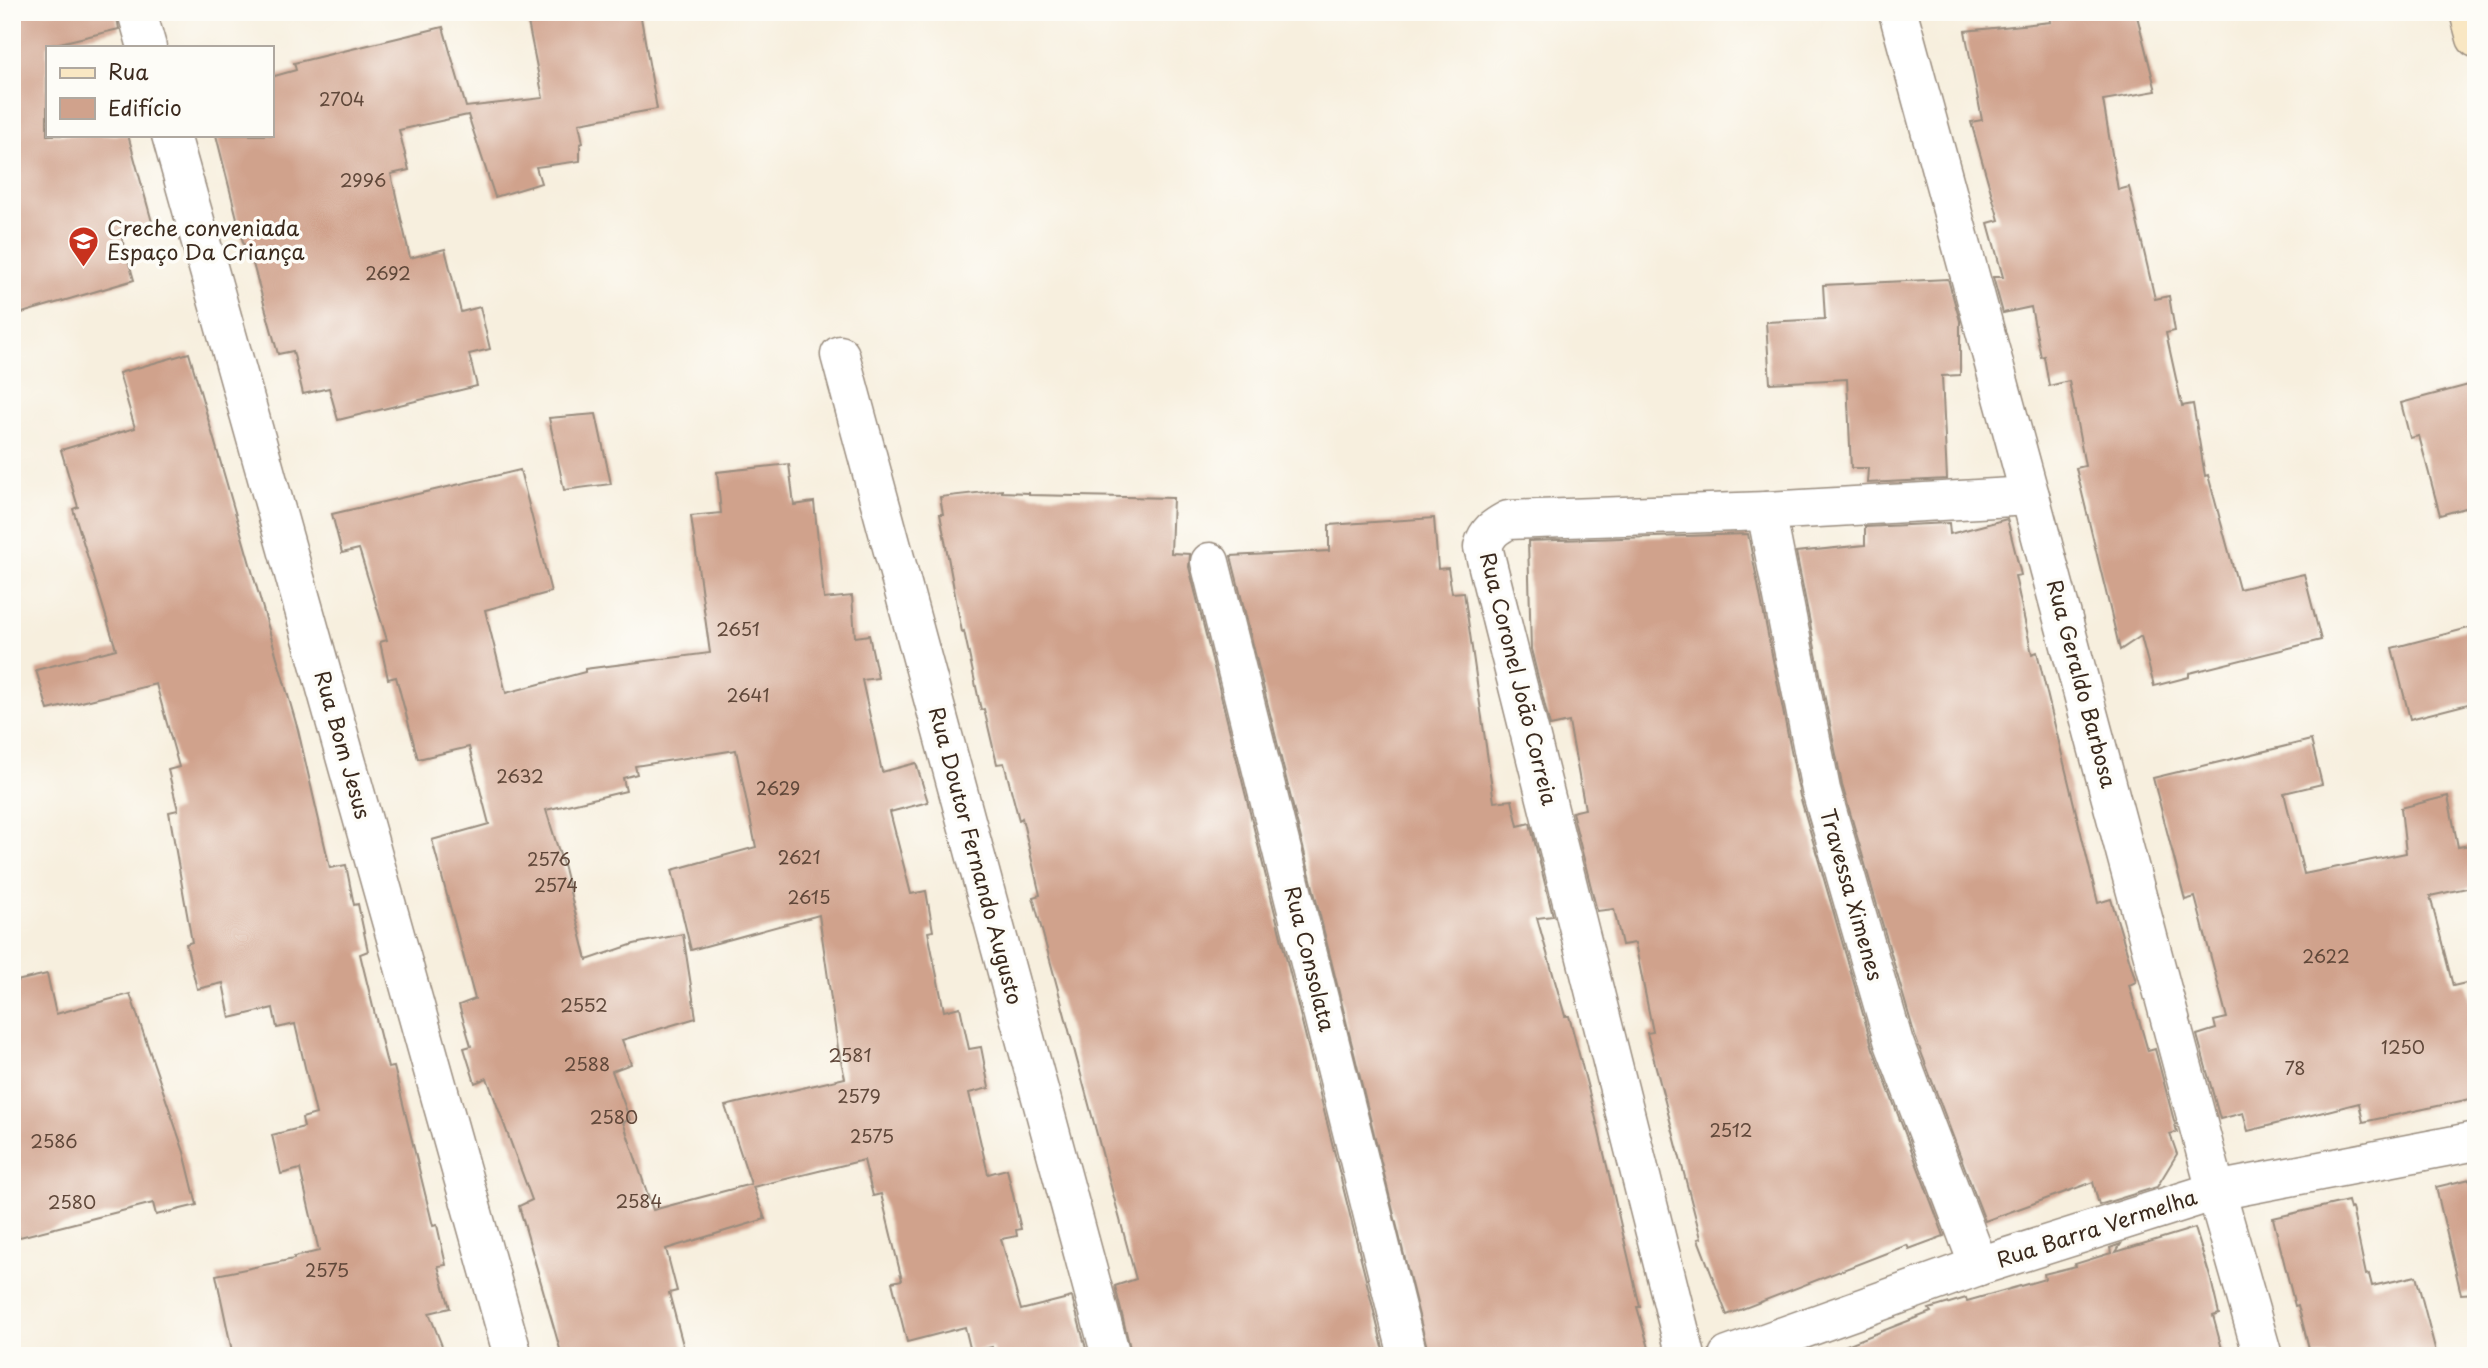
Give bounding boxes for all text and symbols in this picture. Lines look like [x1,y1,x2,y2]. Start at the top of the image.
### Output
legend [46,46,273,136]
text: Rua [108,55,149,87]
house number: 2704 [319,85,365,112]
text: Edifício [108,91,182,123]
house number: 2996 [340,166,386,193]
place label: Creche conveniada Espaço Da Criança [107,211,305,267]
school or university icon: Creche conveniada Espaço Da Criança [67,224,101,268]
house number: 2692 [365,259,411,286]
street label: Rua Coronel João Correia [1473,549,1567,809]
street label: Rua Geraldo Barbosa [2040,576,2126,791]
house number: 2651 [716,615,760,642]
street label: Rua Bom Jesus [308,667,380,822]
house number: 2641 [727,681,769,708]
street label: Rua Doutor Fernando Augusto [922,703,1032,1008]
house number: 2632 [496,762,544,789]
house number: 2629 [756,774,800,801]
street label: Travessa Ximenes [1813,805,1893,984]
house number: 2621 [777,843,821,870]
house number: 2576 [527,845,571,872]
house number: 2574 [534,871,578,898]
street label: Rua Consolata [1277,882,1345,1035]
house number: 2615 [788,883,830,910]
house number: 2622 [2302,942,2350,969]
house number: 2552 [560,991,608,1018]
house number: 1250 [2381,1033,2425,1060]
house number: 2581 [828,1041,872,1068]
house number: 2588 [564,1050,610,1077]
house number: 78 [2285,1054,2306,1081]
house number: 2579 [837,1082,881,1109]
house number: 2580 [590,1103,638,1130]
house number: 2512 [1709,1116,1753,1143]
house number: 2575 [850,1122,894,1149]
house number: 2586 [30,1127,78,1154]
street label: Rua Barra Vermelha [1992,1180,2201,1275]
house number: 2584 [615,1187,663,1214]
house number: 2580 [48,1188,96,1215]
house number: 2575 [305,1256,349,1283]

